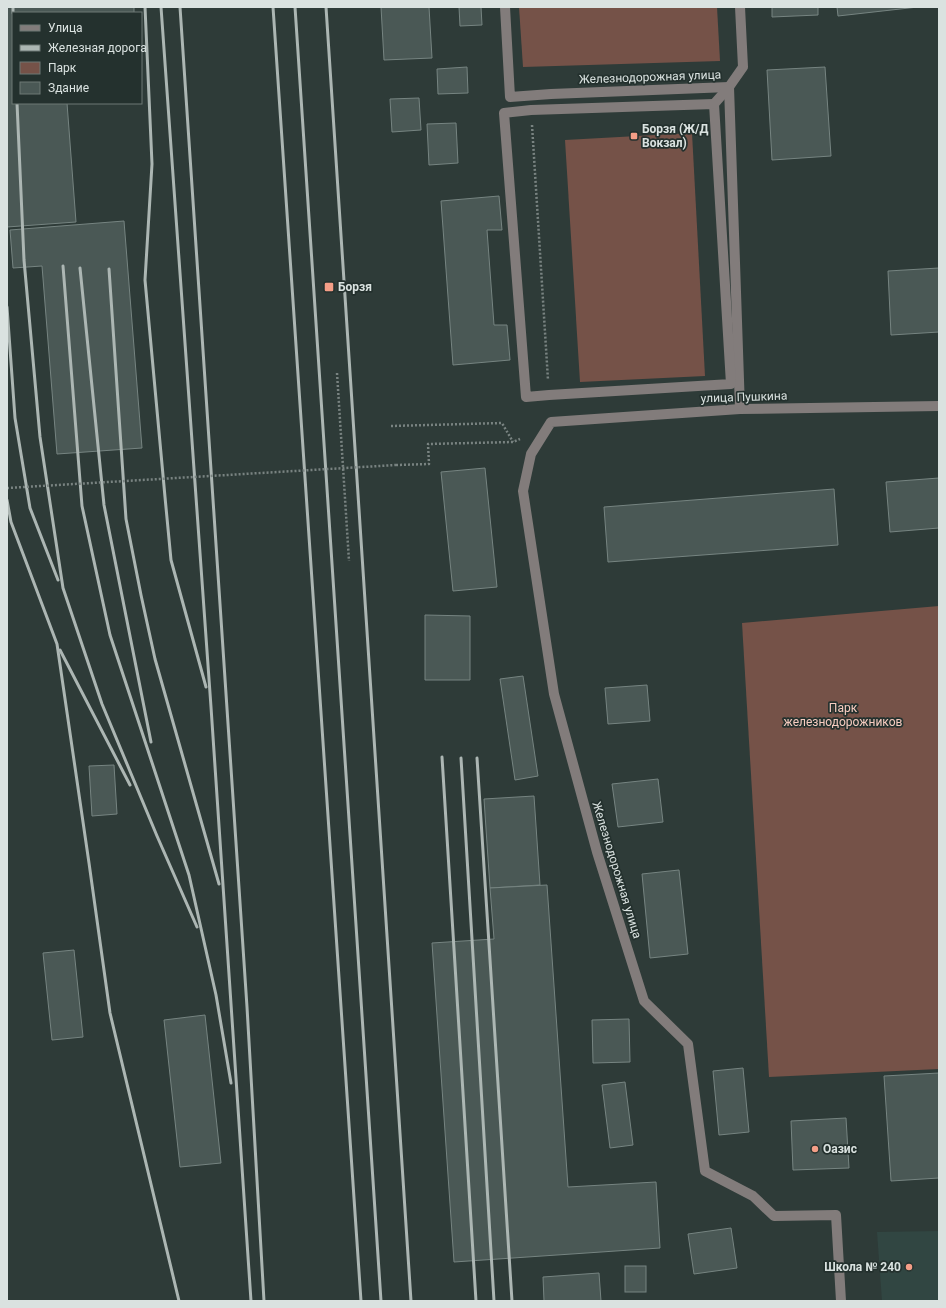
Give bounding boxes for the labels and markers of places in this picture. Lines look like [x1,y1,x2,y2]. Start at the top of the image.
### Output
place label: Борзя (Ж/Д Вокзал) [642,122,709,150]
marker: Борзя (Ж/Д Вокзал) [629,131,639,141]
place label: Борзя [338,280,372,294]
marker: Борзя [323,281,335,293]
place label: Оазис [823,1142,857,1156]
marker: Оазис [810,1144,820,1154]
place label: Школа № 240 [824,1260,901,1274]
marker: Школа № 240 [904,1262,914,1272]

